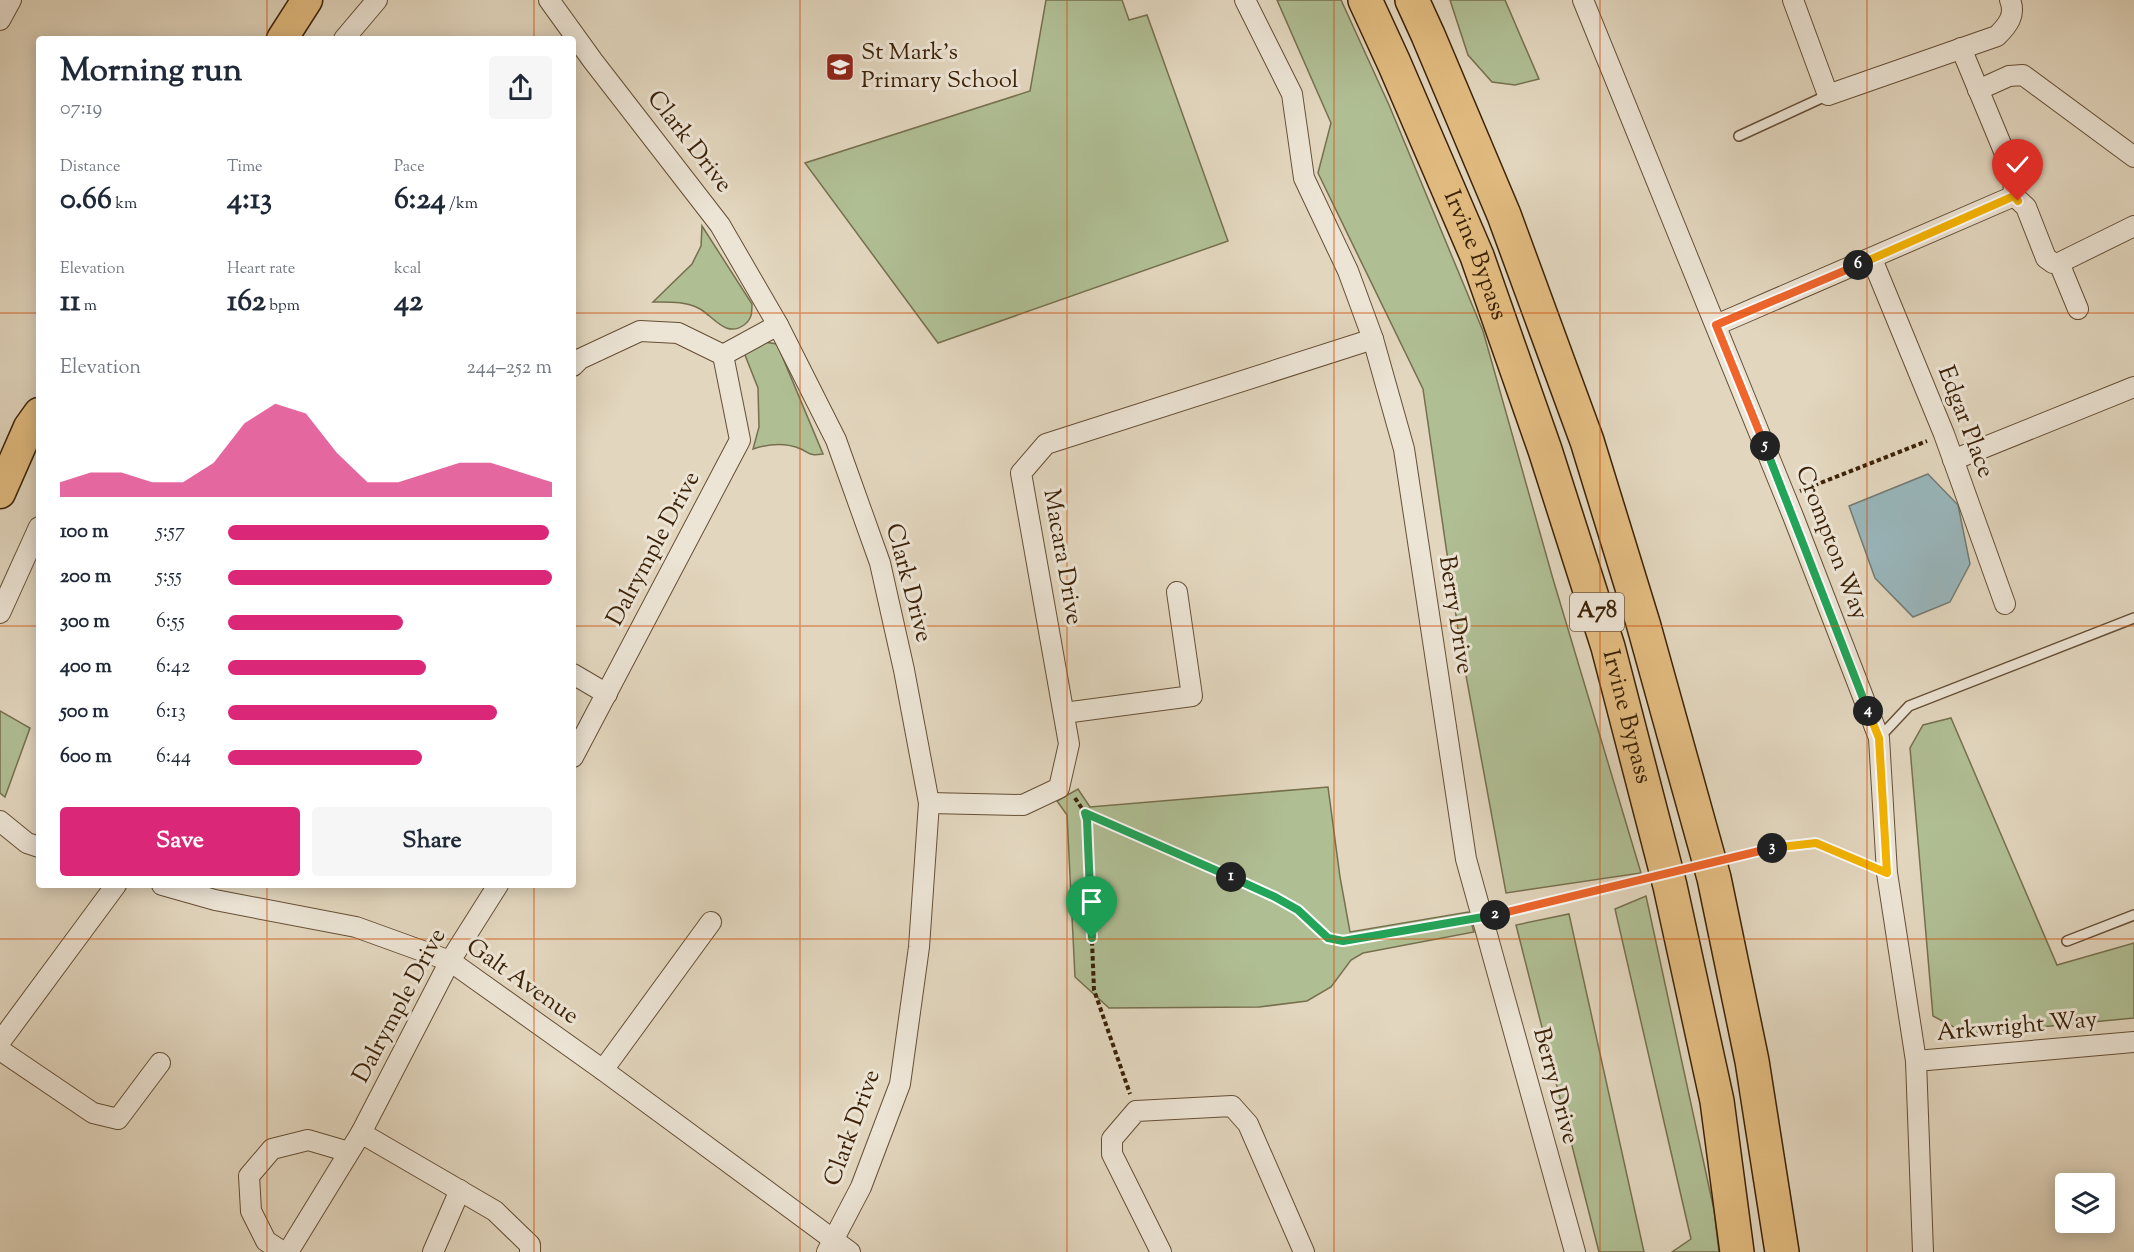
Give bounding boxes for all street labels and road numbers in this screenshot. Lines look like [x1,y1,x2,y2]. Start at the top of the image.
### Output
street label: Clark Drive [638,84,740,200]
street label: Irvine Bypass [1434,185,1515,325]
street label: Edgar Place [1928,361,2002,483]
street label: Crompton Way [1786,461,1876,625]
street label: Dalrymple Drive [599,466,709,632]
street label: Macara Drive [1033,486,1091,628]
street label: Clark Drive [876,520,940,646]
street label: Berry Drive [1429,554,1481,676]
road number: A78 [1570,593,1624,631]
street label: Irvine Bypass [1592,646,1660,787]
street label: Dalrymple Drive [345,923,455,1089]
street label: Galt Avenue [459,931,585,1033]
street label: Arkwright Way [1935,1003,2099,1051]
street label: Berry Drive [1523,1024,1587,1148]
street label: Clark Drive [816,1065,890,1191]

